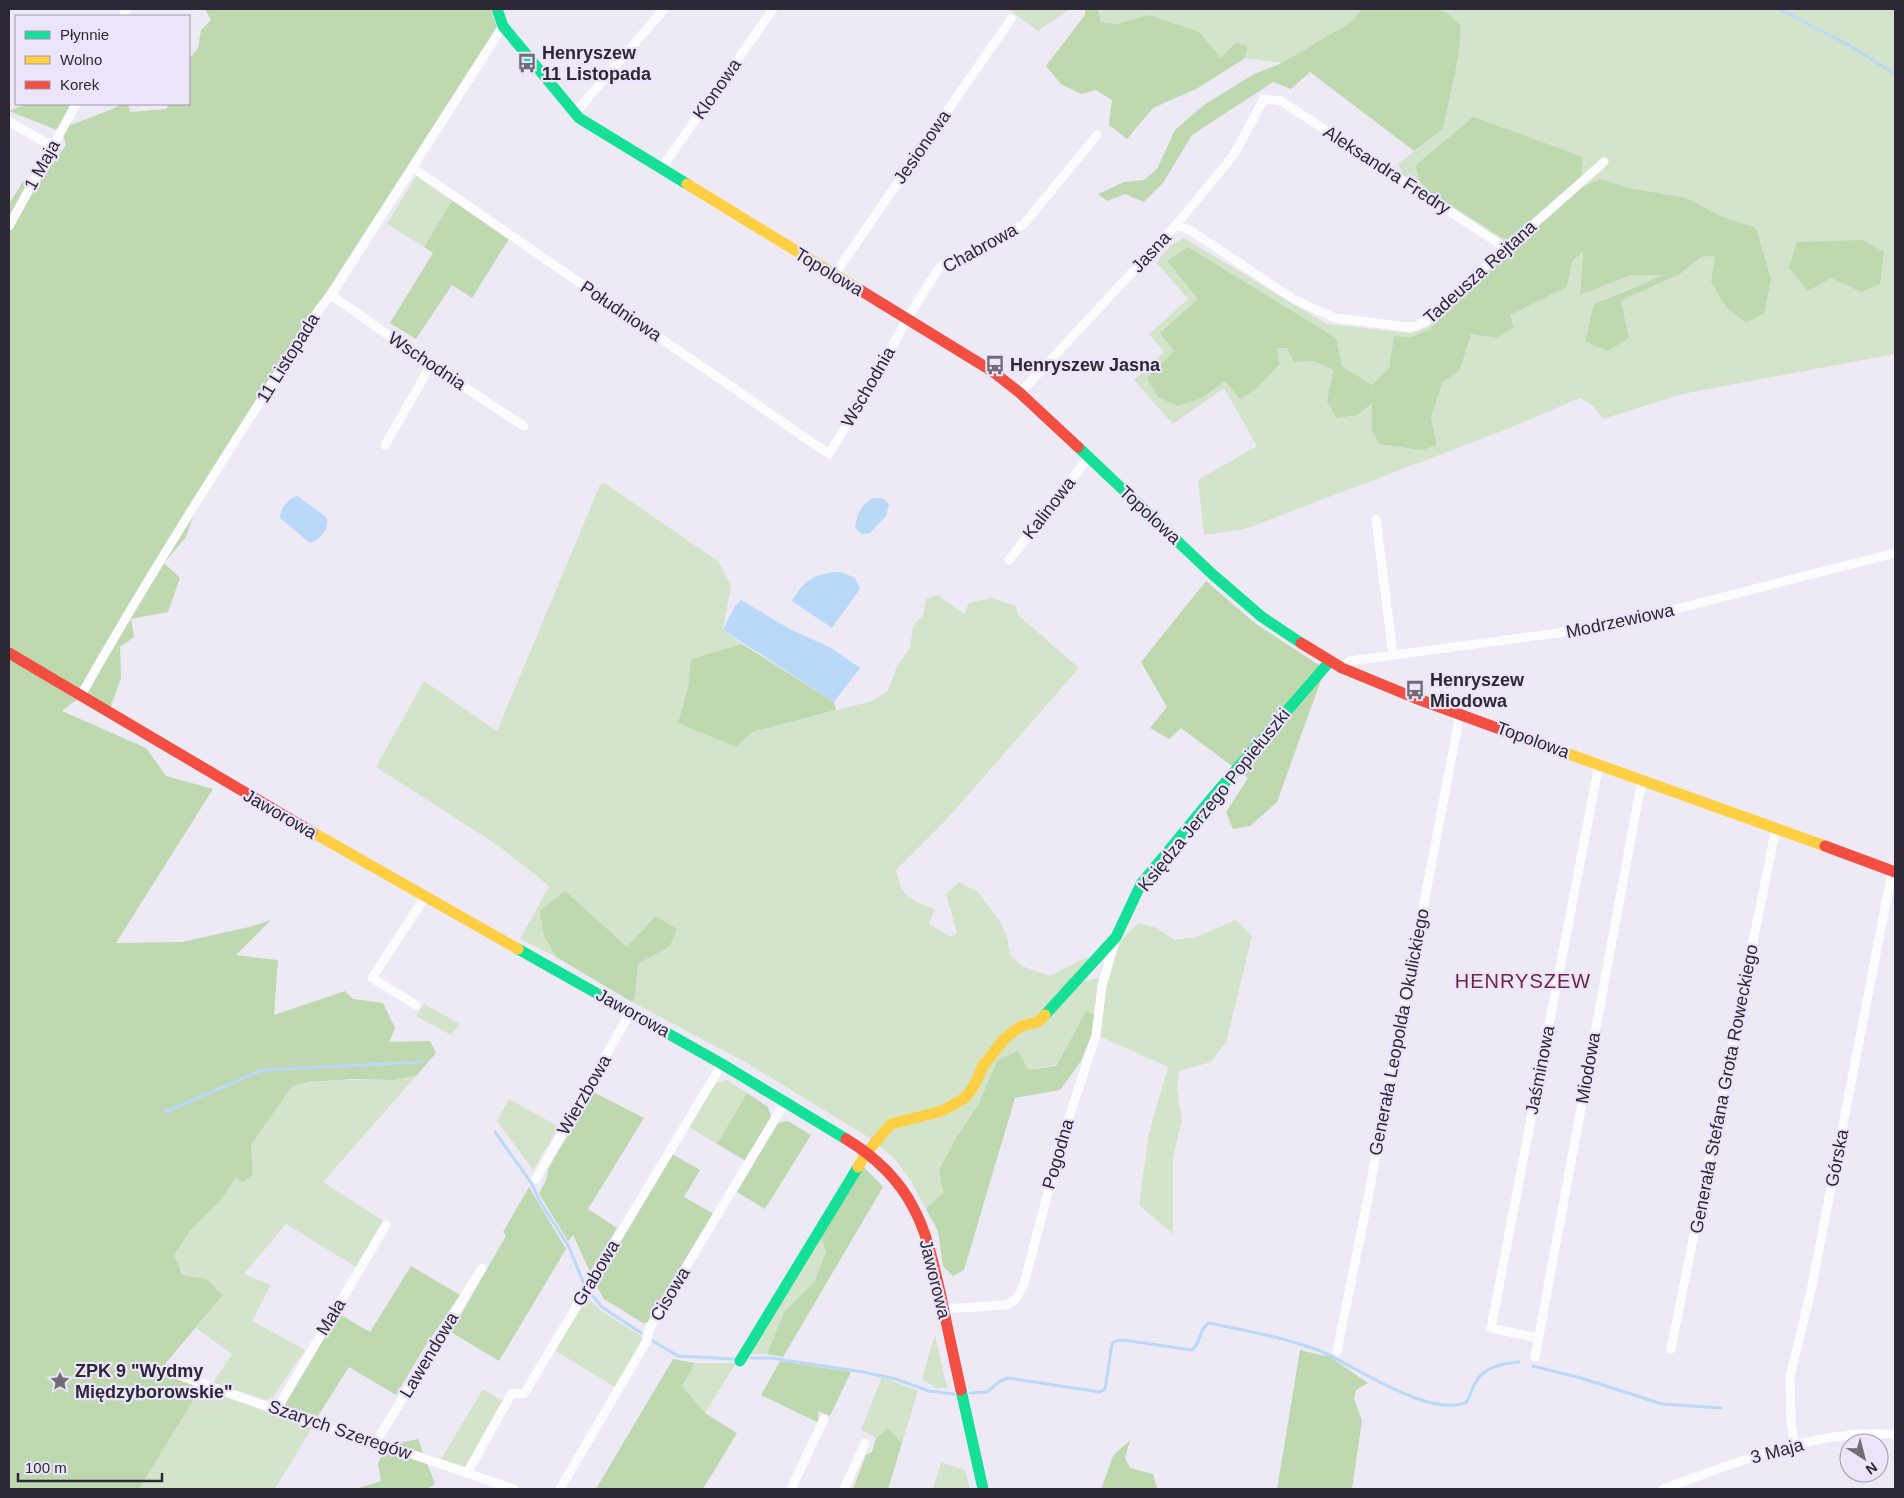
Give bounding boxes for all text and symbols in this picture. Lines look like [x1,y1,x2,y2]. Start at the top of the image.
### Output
legend [15,15,190,105]
text: Płynnie [60,26,109,43]
place label: Henryszew 11 Listopada [542,43,652,84]
text: Wolno [60,51,102,68]
bus stop icon: Henryszew 11 Listopada [516,52,538,74]
street label: Klonowa [689,54,746,123]
text: Korek [60,76,100,93]
street label: Jesionowa [889,106,955,188]
street label: Aleksandra Fredry [1320,122,1454,218]
street label: 1 Maja [20,136,64,193]
street label: Tadeusza Rejtana [1420,216,1541,328]
street label: Chabrowa [939,219,1022,277]
street label: Jasna [1127,227,1175,276]
street label: Topolowa [791,244,868,301]
street label: Południowa [577,277,666,346]
street label: 11 Listopada [253,309,324,406]
street label: Wschodnia [384,328,470,395]
street label: Wschodnia [837,343,899,431]
bus stop icon: Henryszew Jasna [984,354,1006,376]
place label: Henryszew Jasna [1010,355,1161,375]
street label: Kalinowa [1019,472,1080,543]
street label: Topolowa [1115,482,1185,549]
street label: Modrzewiowa [1564,600,1677,642]
place label: Henryszew Miodowa [1430,670,1525,711]
bus stop icon: Henryszew Miodowa [1404,679,1426,701]
street label: Księdza Jerzego Popiełuszki [1134,705,1294,895]
street label: Topolowa [1494,718,1573,763]
street label: Jaworowa [240,785,321,843]
street label: Generała Leopolda Okulickiego [1365,907,1433,1157]
street label: Generała Stefana Grota Roweckiego [1686,943,1762,1235]
district label: HENRYSZEW [1455,970,1591,992]
street label: Jaworowa [593,985,674,1042]
street label: Jaśminowa [1522,1023,1559,1116]
street label: Miodowa [1572,1030,1604,1105]
street label: Wierzbowa [553,1051,615,1139]
street label: Pogodna [1038,1116,1078,1191]
street label: Górska [1822,1127,1853,1188]
street label: Grabowa [569,1236,624,1309]
street label: Jaworowa [915,1237,955,1322]
street label: Cisowa [646,1263,694,1324]
street label: Mała [312,1294,350,1339]
street label: Lawendowa [396,1308,463,1401]
place label: ZPK 9 "Wydmy Międzyborowskie" [75,1361,233,1402]
place icon: ZPK 9 "Wydmy Międzyborowskie" [49,1370,71,1392]
street label: Szarych Szeregów [266,1396,415,1464]
north arrow [1839,1433,1889,1483]
street label: 3 Maja [1748,1434,1807,1468]
scale bar [18,1450,161,1482]
text: 100 m [25,1459,67,1476]
text: N [1863,1459,1880,1478]

